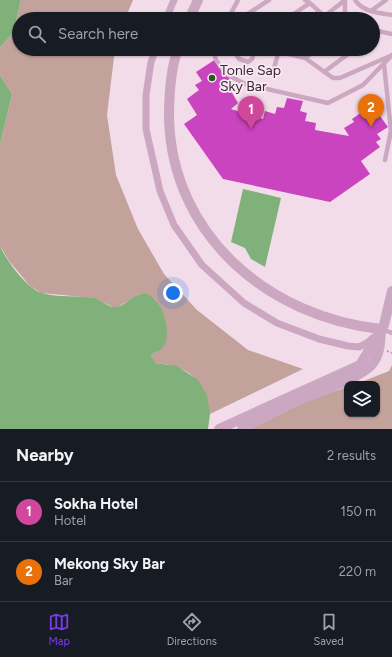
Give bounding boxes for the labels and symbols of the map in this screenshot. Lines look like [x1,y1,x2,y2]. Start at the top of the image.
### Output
place label: Tonle Sap Sky Bar [220,62,281,95]
marker: Tonle Sap Sky Bar [207,73,217,83]
pin: 2 [358,94,384,127]
pin: 1 [238,96,264,129]
your location [163,283,183,303]

